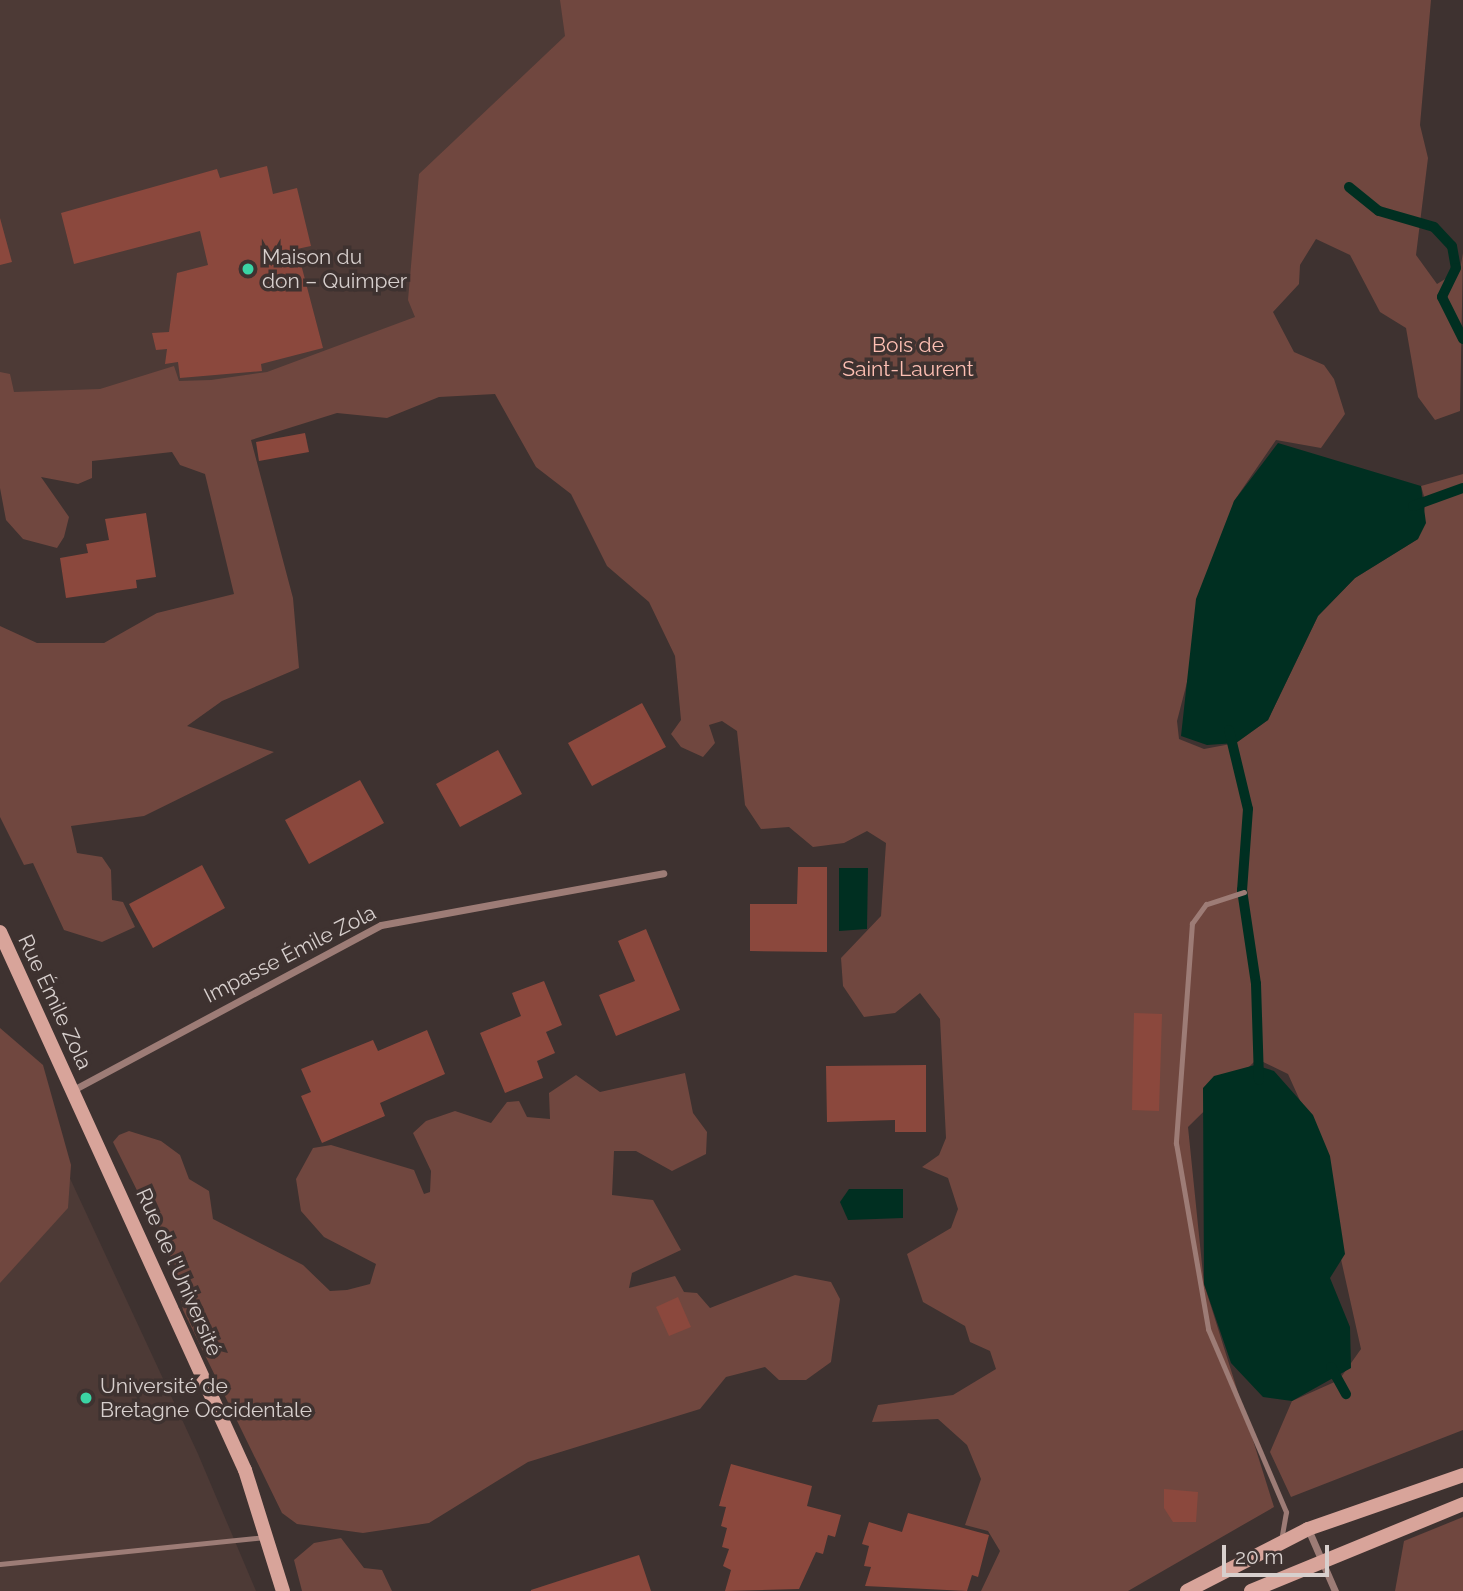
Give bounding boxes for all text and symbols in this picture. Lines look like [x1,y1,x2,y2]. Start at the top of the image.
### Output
place label: Maison du don – Quimper [262,244,407,294]
marker: Maison du don – Quimper [240,261,256,277]
park label: Bois de Saint-Laurent [842,332,974,382]
street label: Impasse Émile Zola [200,900,380,1008]
street label: Rue Émile Zola [13,930,97,1074]
street label: Rue de l'Université [131,1184,227,1360]
place label: Université de Bretagne Occidentale [100,1373,312,1423]
marker: Université de Bretagne Occidentale [78,1390,94,1406]
scale bar [1225,1532,1332,1576]
text: 20 m [1235,1544,1283,1569]

